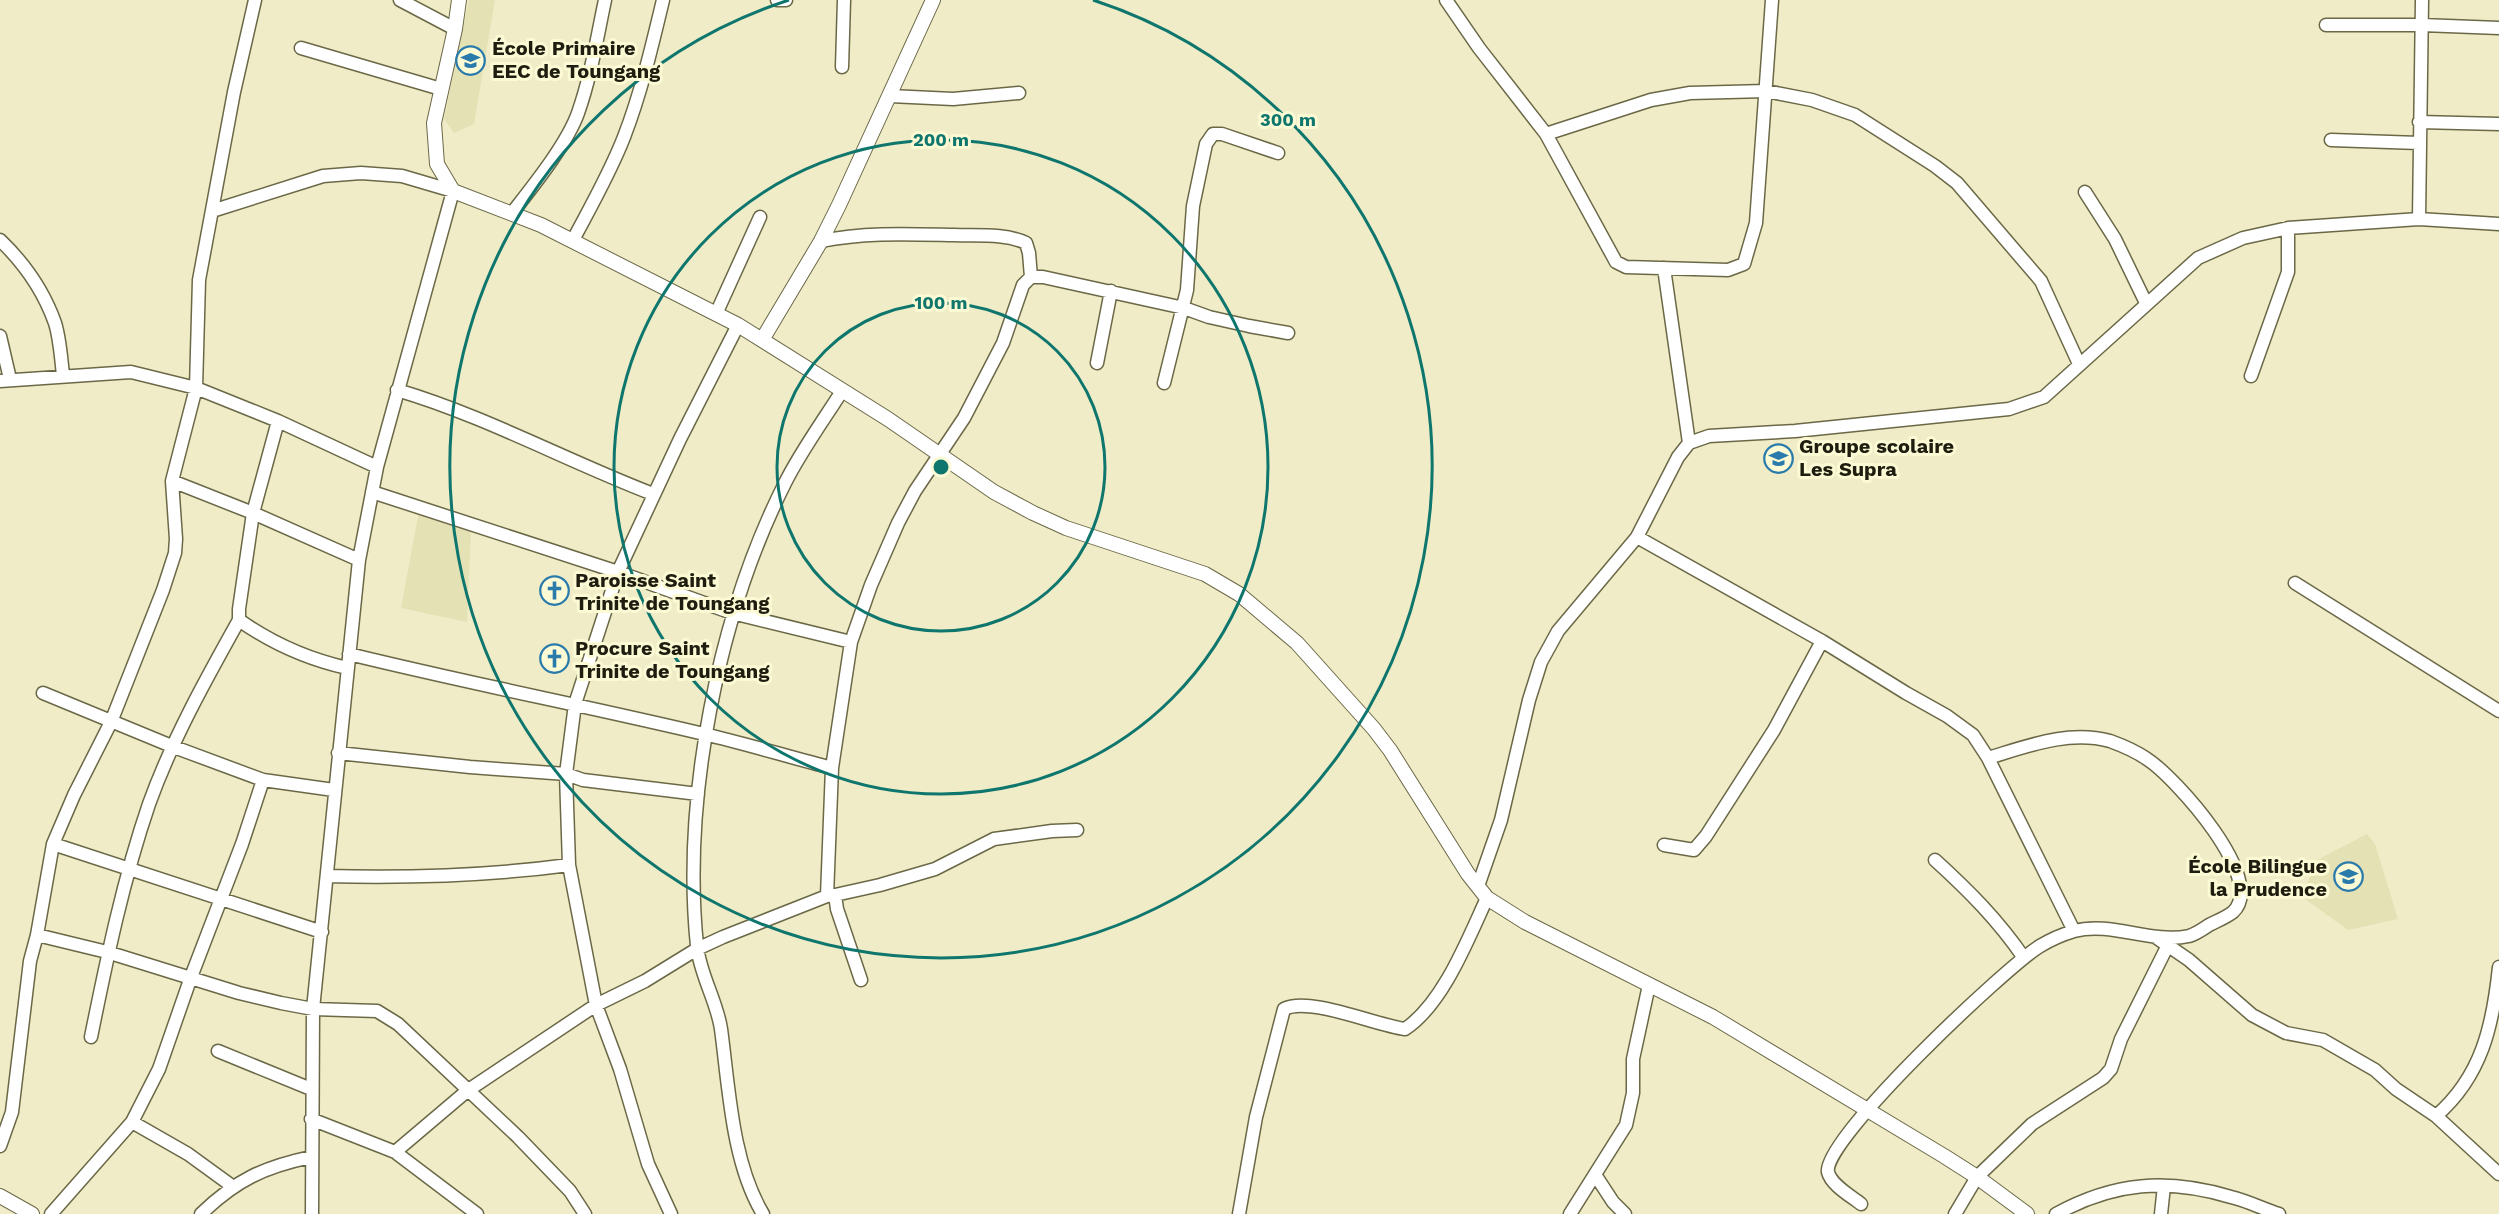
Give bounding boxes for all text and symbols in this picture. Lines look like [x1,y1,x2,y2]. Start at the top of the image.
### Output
place label: École Primaire EEC de Toungang [492,36,661,83]
school or university icon: École Primaire EEC de Toungang [455,44,487,76]
text: 300 m [1260,109,1316,130]
text: 200 m [913,129,969,150]
text: 100 m [914,292,968,313]
place label: Groupe scolaire Les Supra [1799,434,1954,481]
school or university icon: Groupe scolaire Les Supra [1762,442,1794,474]
centre of rings [931,457,951,477]
place label: Paroisse Saint Trinite de Toungang [575,568,770,615]
church icon: Paroisse Saint Trinite de Toungang [538,575,570,607]
place label: Procure Saint Trinite de Toungang [575,636,770,683]
church icon: Procure Saint Trinite de Toungang [538,643,570,675]
place label: École Bilingue la Prudence [2188,854,2327,901]
school or university icon: École Bilingue la Prudence [2332,861,2364,893]

